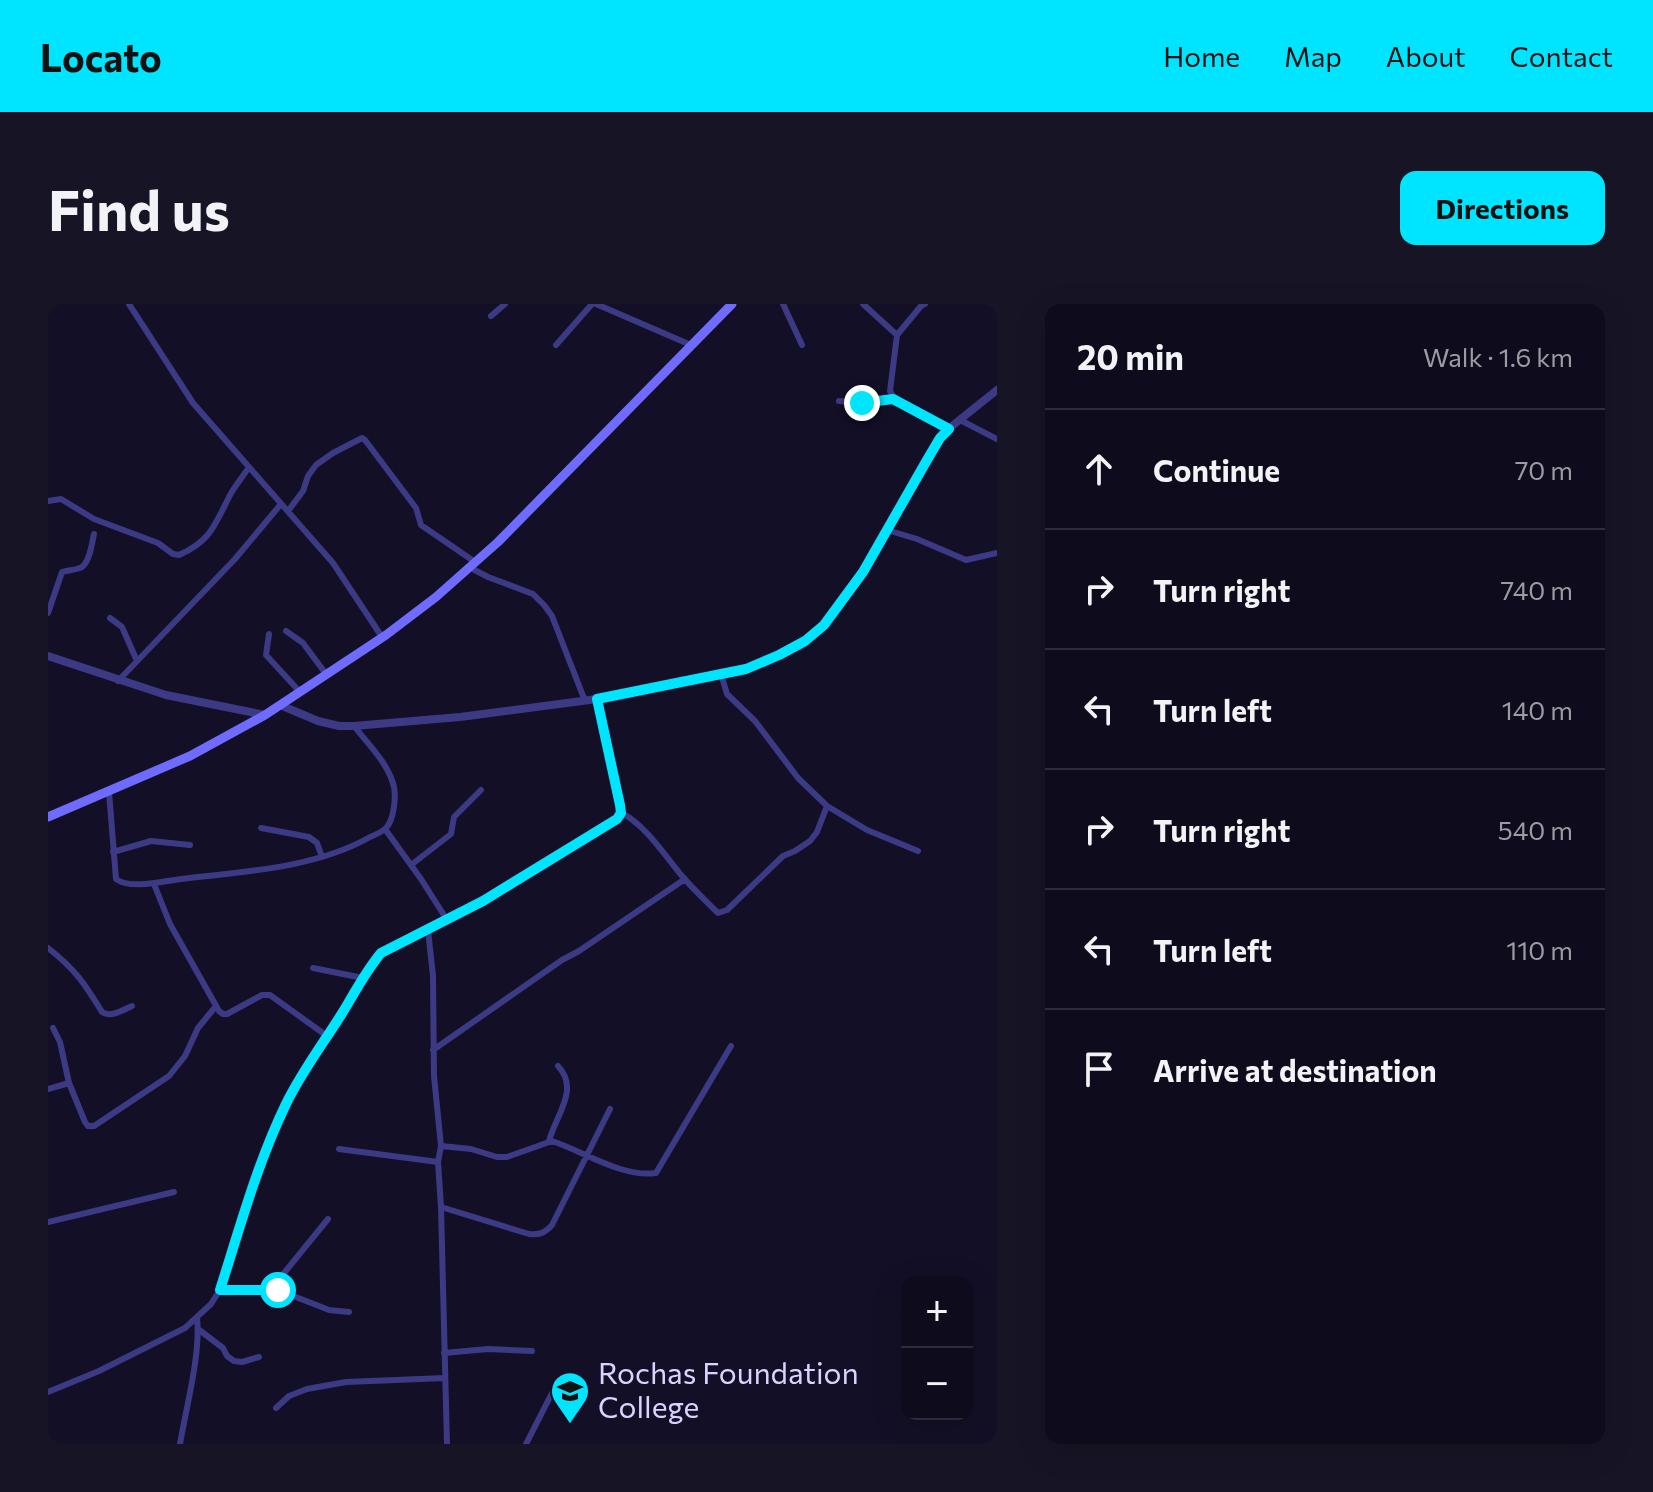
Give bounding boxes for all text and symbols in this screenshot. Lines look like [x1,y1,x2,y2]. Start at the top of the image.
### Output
text: Locato [40,33,162,80]
text: Home [1163,39,1240,73]
text: Map [1284,39,1342,73]
text: About [1386,39,1466,73]
text: Contact [1510,39,1613,73]
button: Directions [1400,171,1605,245]
text: Find us [48,174,230,243]
text: 20 min [1077,335,1184,377]
text: Walk · 1.6 km [1423,341,1573,372]
route end [844,385,880,421]
icon: ahead [1077,447,1121,491]
text: Continue [1153,451,1280,488]
text: 70 m [1515,454,1573,485]
icon: right [1077,567,1121,611]
text: Turn right [1153,571,1290,608]
text: 740 m [1501,574,1573,605]
icon: left [1077,687,1121,731]
text: Turn left [1153,691,1272,728]
text: 140 m [1502,694,1573,725]
icon: right [1077,807,1121,851]
text: Turn right [1153,811,1290,848]
text: 540 m [1498,814,1573,845]
icon: left [1077,927,1121,971]
text: Turn left [1153,931,1272,968]
text: 110 m [1506,934,1573,965]
icon: arrive [1077,1047,1121,1091]
text: Arrive at destination [1153,1051,1437,1088]
route start [260,1272,296,1308]
map controls [901,1276,973,1420]
button: + [901,1276,973,1348]
button: − [901,1348,973,1420]
place label: Rochas Foundation College [598,1353,859,1424]
school or university icon: Rochas Foundation College [549,1370,591,1425]

